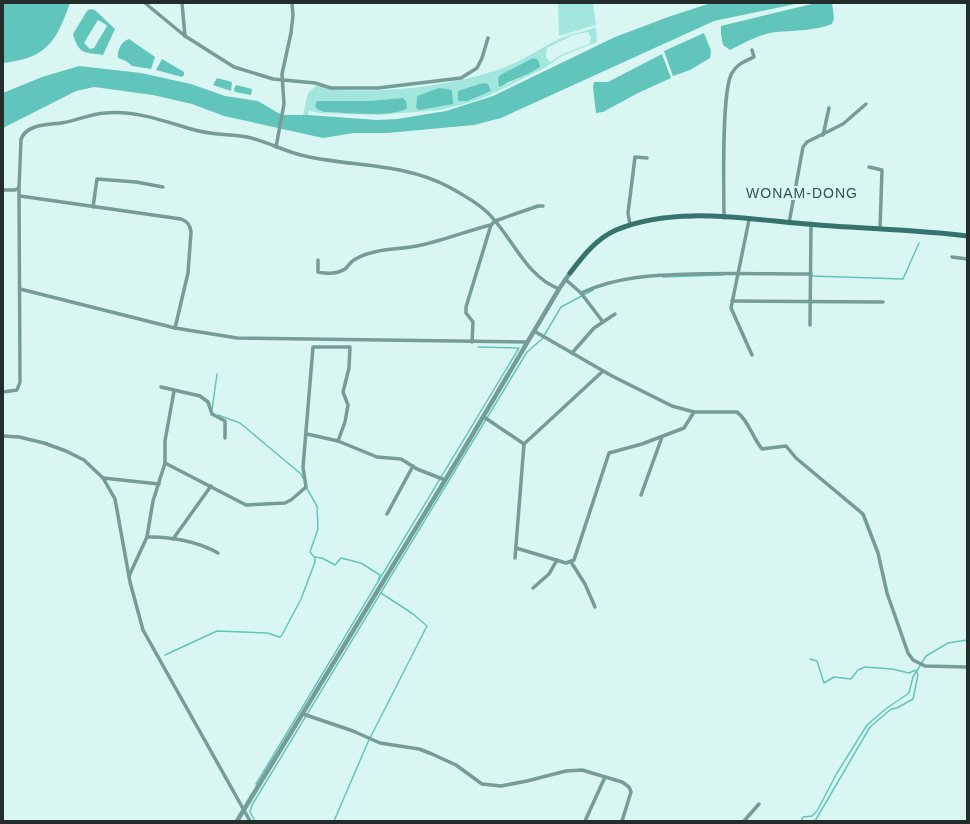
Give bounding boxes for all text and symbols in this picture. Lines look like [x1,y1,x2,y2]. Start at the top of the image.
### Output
district label: WONAM-DONG [746,185,858,201]

